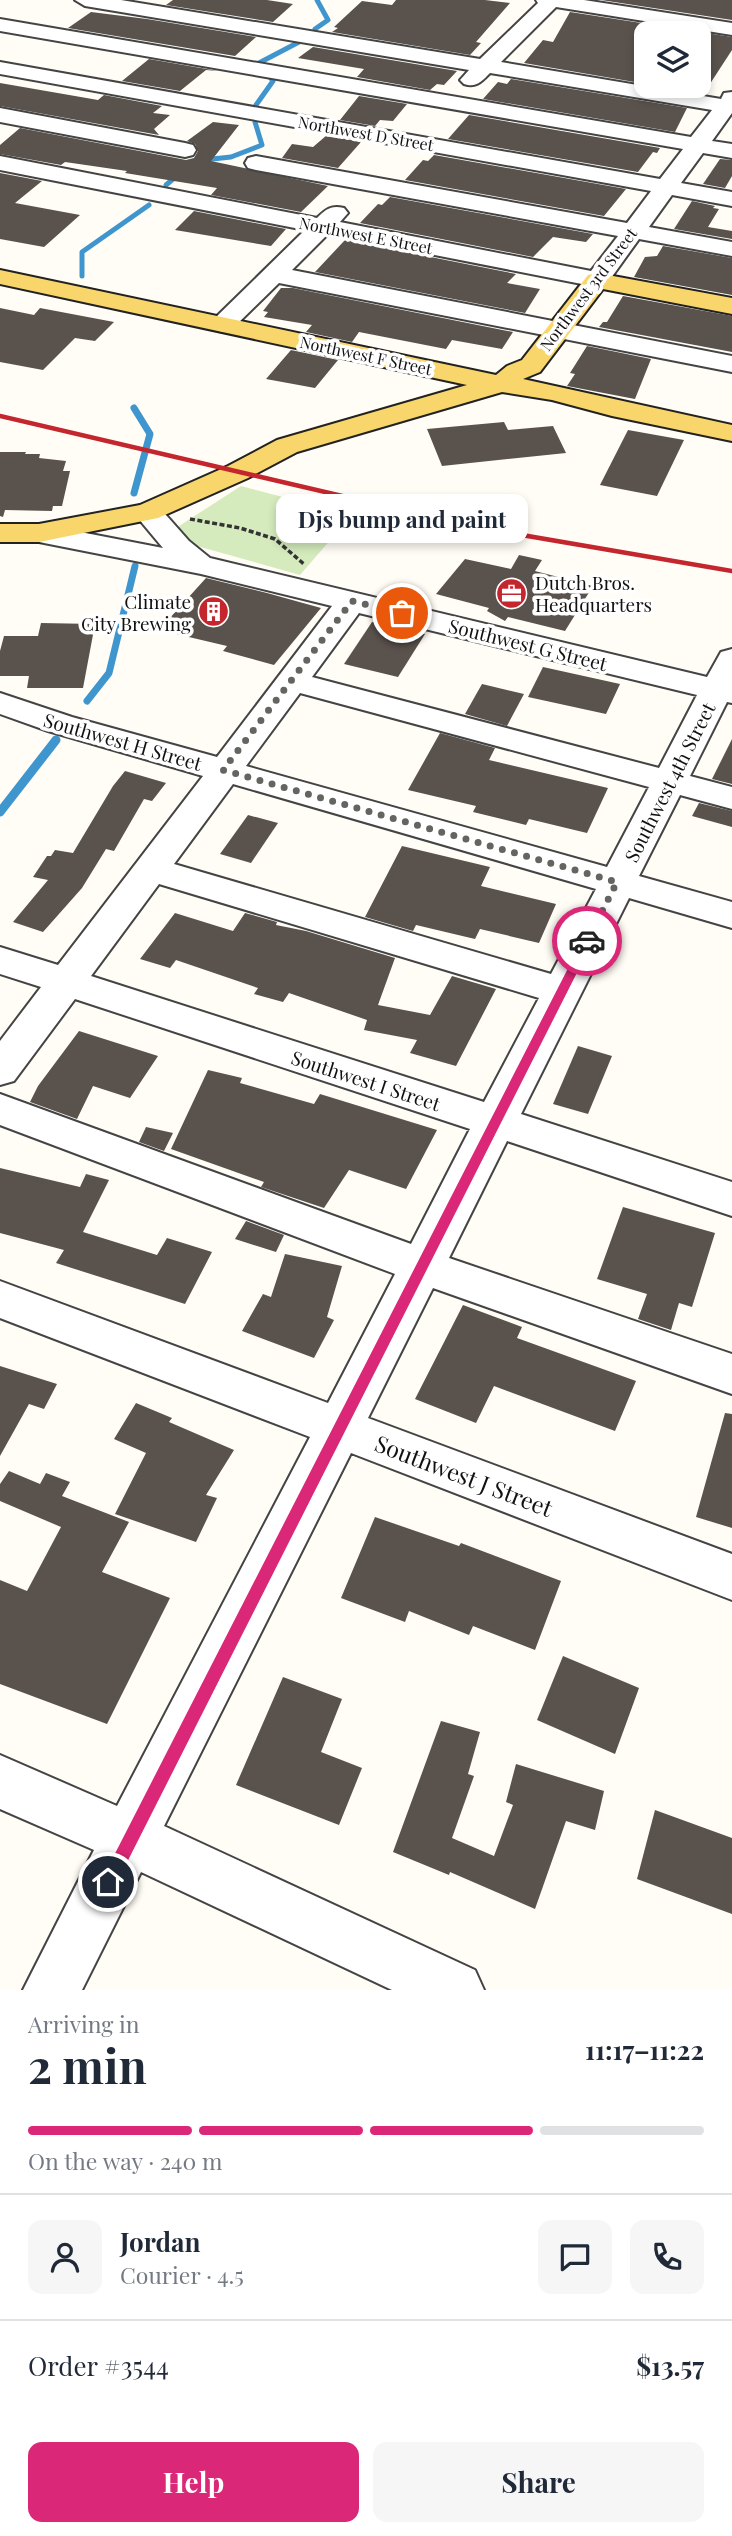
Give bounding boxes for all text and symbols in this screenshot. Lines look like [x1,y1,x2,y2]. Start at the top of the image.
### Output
map controls [634,21,711,98]
button: layers [634,21,711,98]
street label: Northwest D Street [297,111,436,155]
street label: Northwest E Street [298,212,435,258]
street label: Northwest 3rd Street [535,223,641,355]
street label: Northwest F Street [298,331,434,379]
callout: Djs bump and paint [276,494,528,543]
text: Djs bump and paint [298,503,506,534]
place label: Dutch Bros. Headquarters [535,569,652,617]
office icon: Dutch Bros. Headquarters [495,576,529,610]
pin [372,583,432,643]
place label: Climate City Brewing [81,588,191,636]
icon: bag [383,594,421,632]
building icon: Climate City Brewing [197,595,231,629]
street label: Southwest G Street [446,612,610,676]
street label: Southwest 4th Street [618,698,721,866]
street label: Southwest H Street [41,706,205,776]
courier [552,906,622,976]
icon: car [568,922,606,960]
street label: Southwest I Street [288,1044,444,1116]
street label: Southwest J Street [371,1427,558,1523]
pin [78,1852,138,1912]
icon: home [89,1863,127,1901]
text: Arriving in [28,2008,140,2039]
text: 11:17–11:22 [585,2032,704,2067]
text: 2 min [28,2034,147,2096]
text: On the way · 240 m [28,2145,222,2176]
button: person [28,2220,102,2294]
button: chat [538,2220,612,2294]
button: phone [630,2220,704,2294]
text: Jordan [120,2224,200,2259]
text: Courier · 4.5 [120,2259,244,2290]
text: Order #3544 [28,2348,169,2383]
text: $13.57 [636,2348,704,2383]
button: Help [28,2442,359,2522]
button: Share [373,2442,704,2522]

